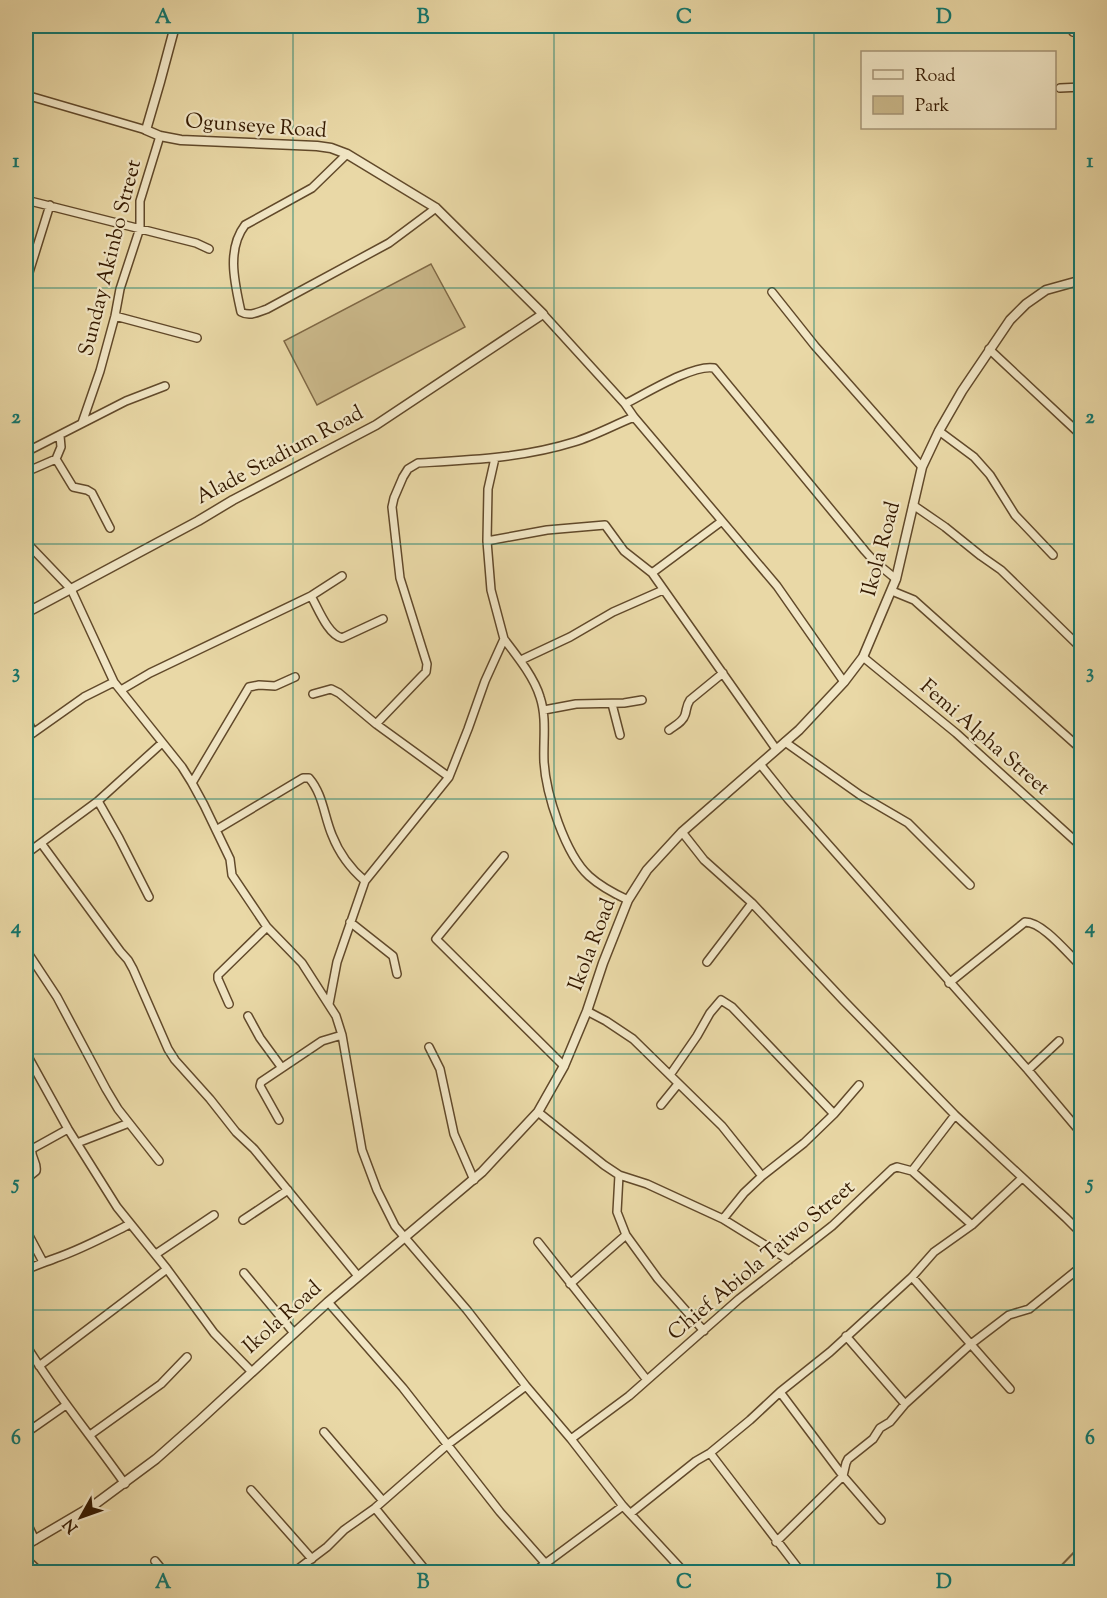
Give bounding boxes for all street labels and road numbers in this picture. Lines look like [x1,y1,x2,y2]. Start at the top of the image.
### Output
street label: Ogunseye Road [184,107,328,147]
street label: Sunday Akinbo Street [72,157,150,359]
street label: Alade Stadium Road [191,399,369,513]
street label: Ikola Road [855,498,909,600]
street label: Femi Alpha Street [912,673,1056,803]
street label: Ikola Road [562,894,624,996]
street label: Chief Abiola Taiwo Street [662,1174,862,1348]
street label: Ikola Road [237,1274,329,1362]

